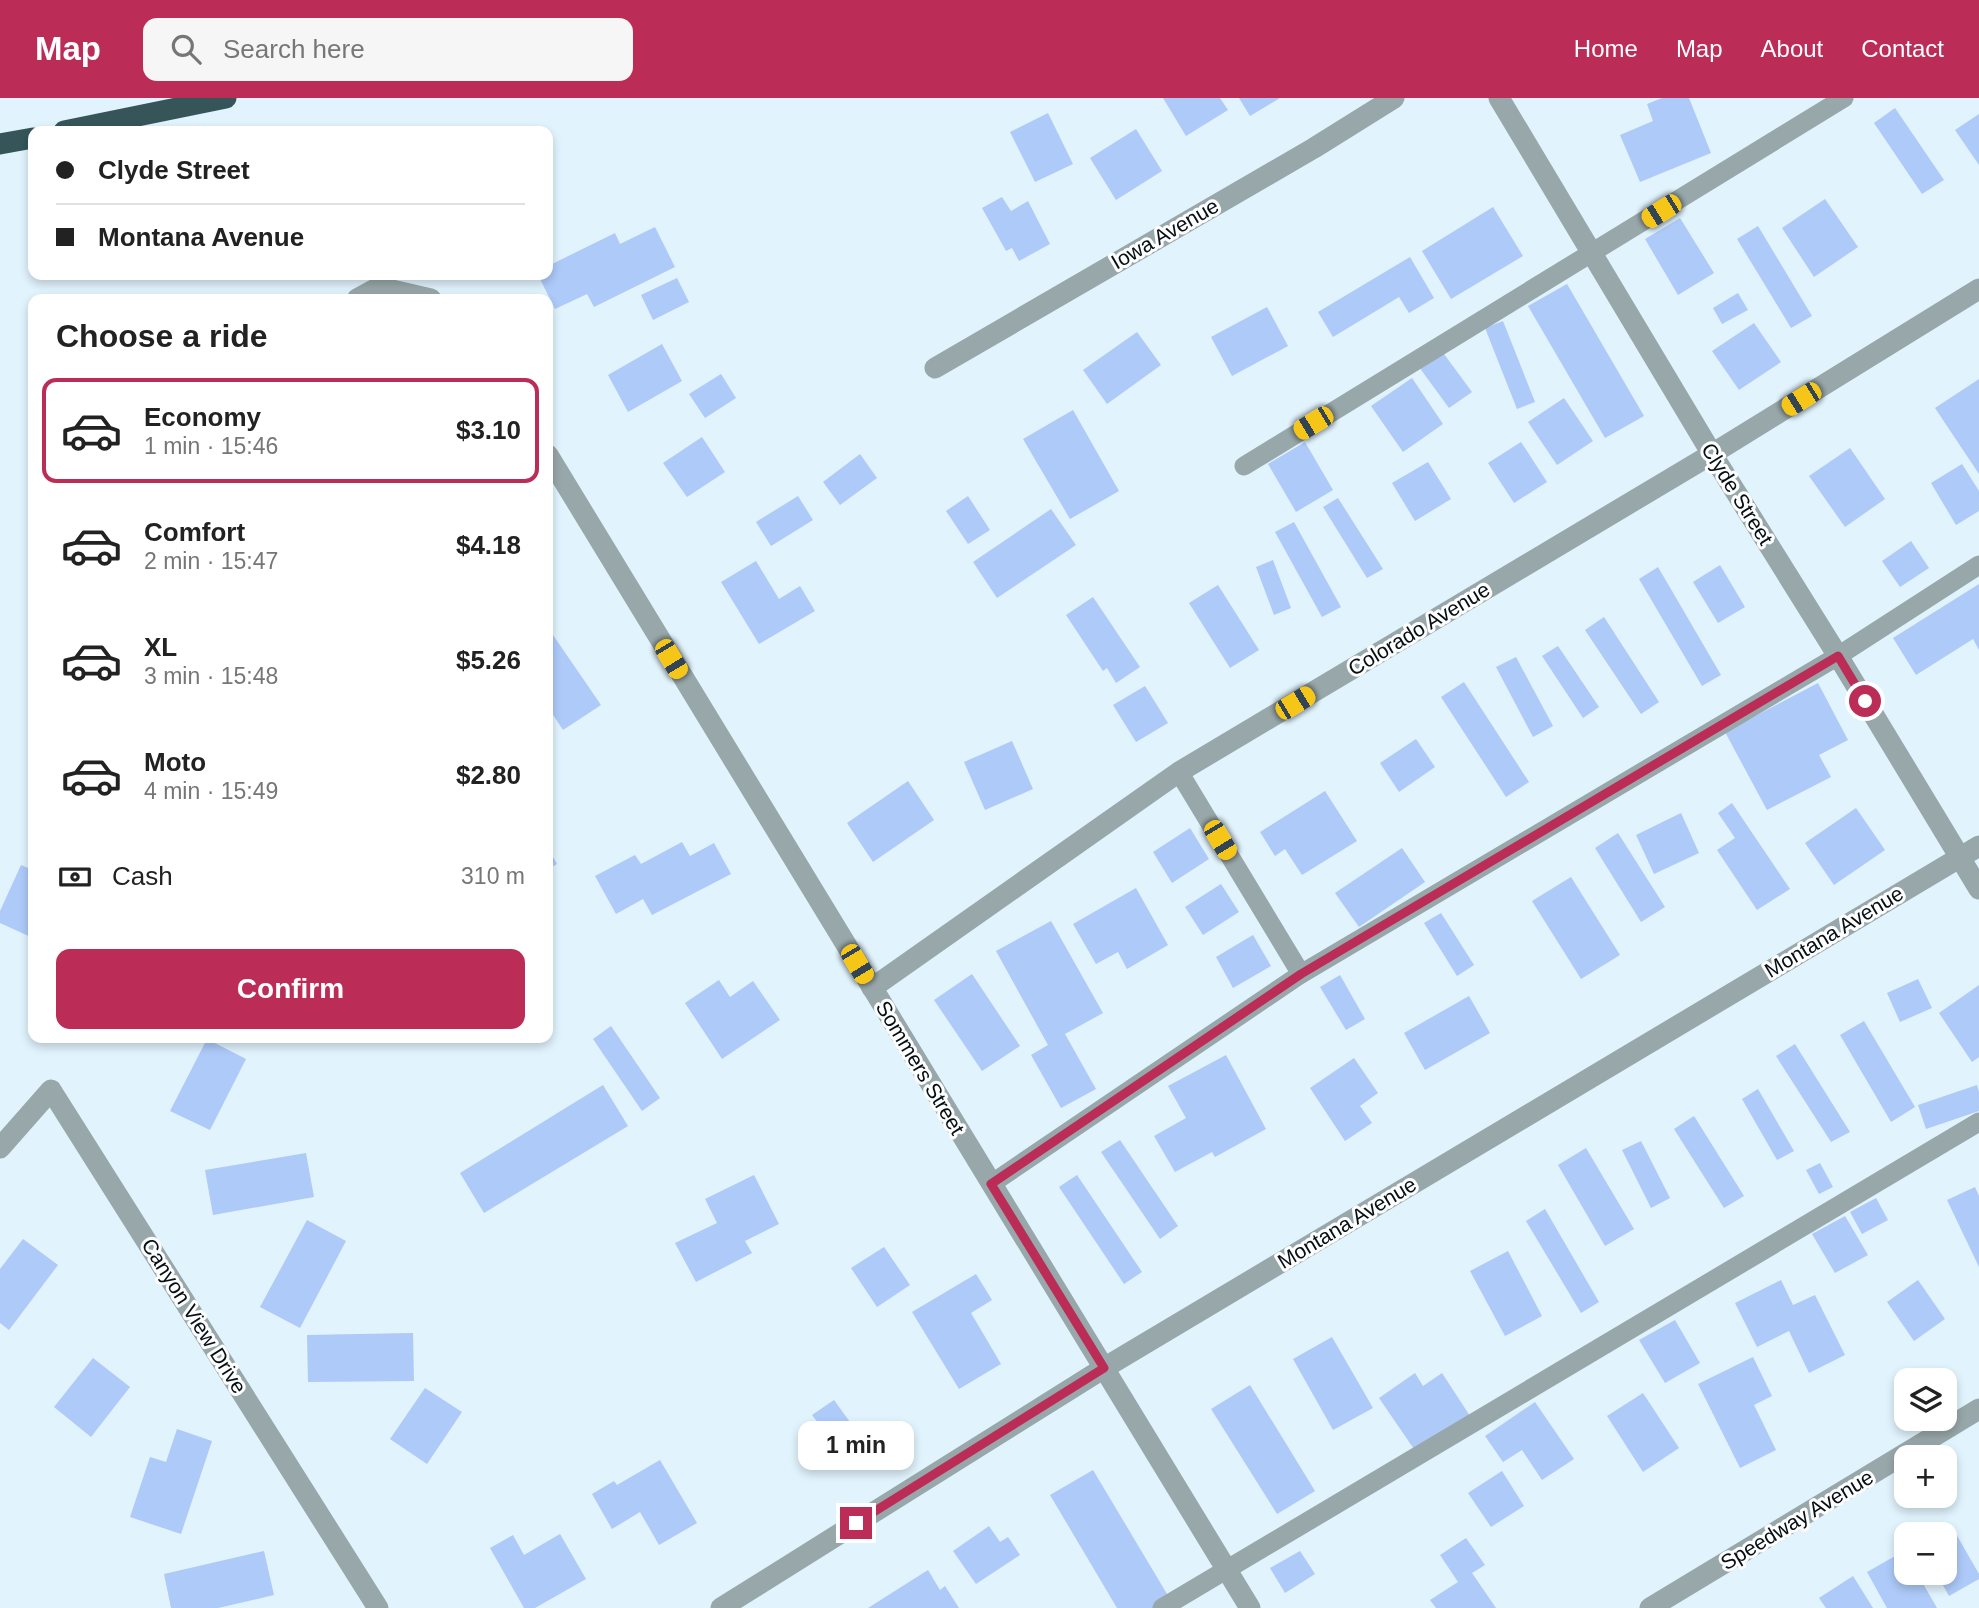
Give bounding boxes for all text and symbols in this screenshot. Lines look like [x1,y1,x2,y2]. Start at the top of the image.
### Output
search box [143,18,633,81]
text: Map [35,30,101,67]
icon: search [167,30,205,68]
text: Search here [223,34,365,64]
text: Home [1574,35,1638,62]
text: Map [1676,35,1723,62]
text: About [1761,35,1823,62]
text: Contact [1861,35,1944,62]
text: Clyde Street [98,155,250,185]
car [1638,191,1685,231]
street label: Iowa Avenue [1107,194,1222,273]
text: Montana Avenue [98,222,304,252]
text: Choose a ride [56,318,268,354]
car [1778,379,1825,419]
icon: car [60,399,123,462]
text: Economy [144,402,261,432]
car [1290,403,1337,443]
text: $3.10 [456,415,521,445]
text: 1 min · 15:46 [144,433,278,459]
street label: Clyde Street [1697,439,1778,549]
icon: car [60,514,123,577]
text: Comfort [144,517,245,547]
text: $4.18 [456,530,521,560]
text: 2 min · 15:47 [144,548,278,574]
street label: Colorado Avenue [1344,577,1494,680]
icon: car [60,629,123,692]
text: XL [144,632,177,662]
car [652,636,691,682]
text: $5.26 [456,645,521,675]
text: 3 min · 15:48 [144,663,278,689]
car [1272,683,1319,723]
route start [1849,685,1881,717]
icon: car [60,744,123,807]
text: Moto [144,747,206,777]
text: $2.80 [456,760,521,790]
text: 4 min · 15:49 [144,778,278,804]
car [1201,817,1240,863]
icon: cash [56,858,94,896]
text: Cash [112,861,173,891]
text: 310 m [461,863,525,889]
street label: Montana Avenue [1760,881,1907,982]
car [838,941,877,987]
button: Confirm [56,949,525,1029]
street label: Sommers Street [872,997,969,1139]
street label: Montana Avenue [1273,1172,1420,1273]
street label: Canyon View Drive [137,1234,251,1397]
map controls [1894,1368,1957,1585]
button: layers [1894,1368,1957,1431]
callout: 1 min [798,1422,914,1470]
text: 1 min [826,1432,886,1458]
button: + [1894,1445,1957,1508]
street label: Speedway Avenue [1716,1465,1877,1574]
route end [840,1507,872,1539]
button: − [1894,1522,1957,1585]

